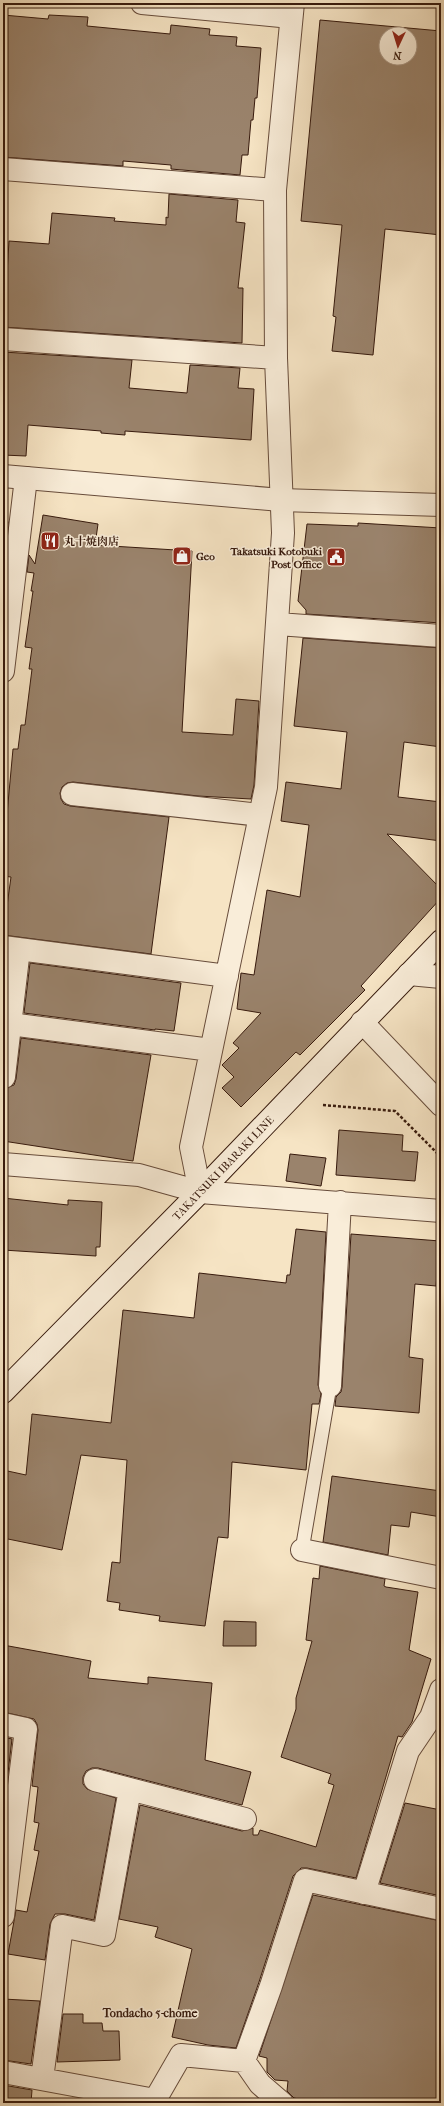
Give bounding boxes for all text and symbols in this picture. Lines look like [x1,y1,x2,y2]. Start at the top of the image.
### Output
north arrow [378,26,418,66]
text: N [392,49,402,62]
restaurant icon: 丸十焼肉店 [39,530,61,552]
place label: 丸十焼肉店 [64,535,119,548]
shop icon: Geo [171,545,193,567]
place label: Takatsuki Kotobuki Post Office [230,545,323,571]
public building icon: Takatsuki Kotobuki Post Office [325,546,347,568]
place label: Geo [196,550,215,563]
street label: TAKATSUKI IBARAKI LINE [170,1113,277,1223]
district label: Tondacho 5-chome [102,2006,197,2020]

